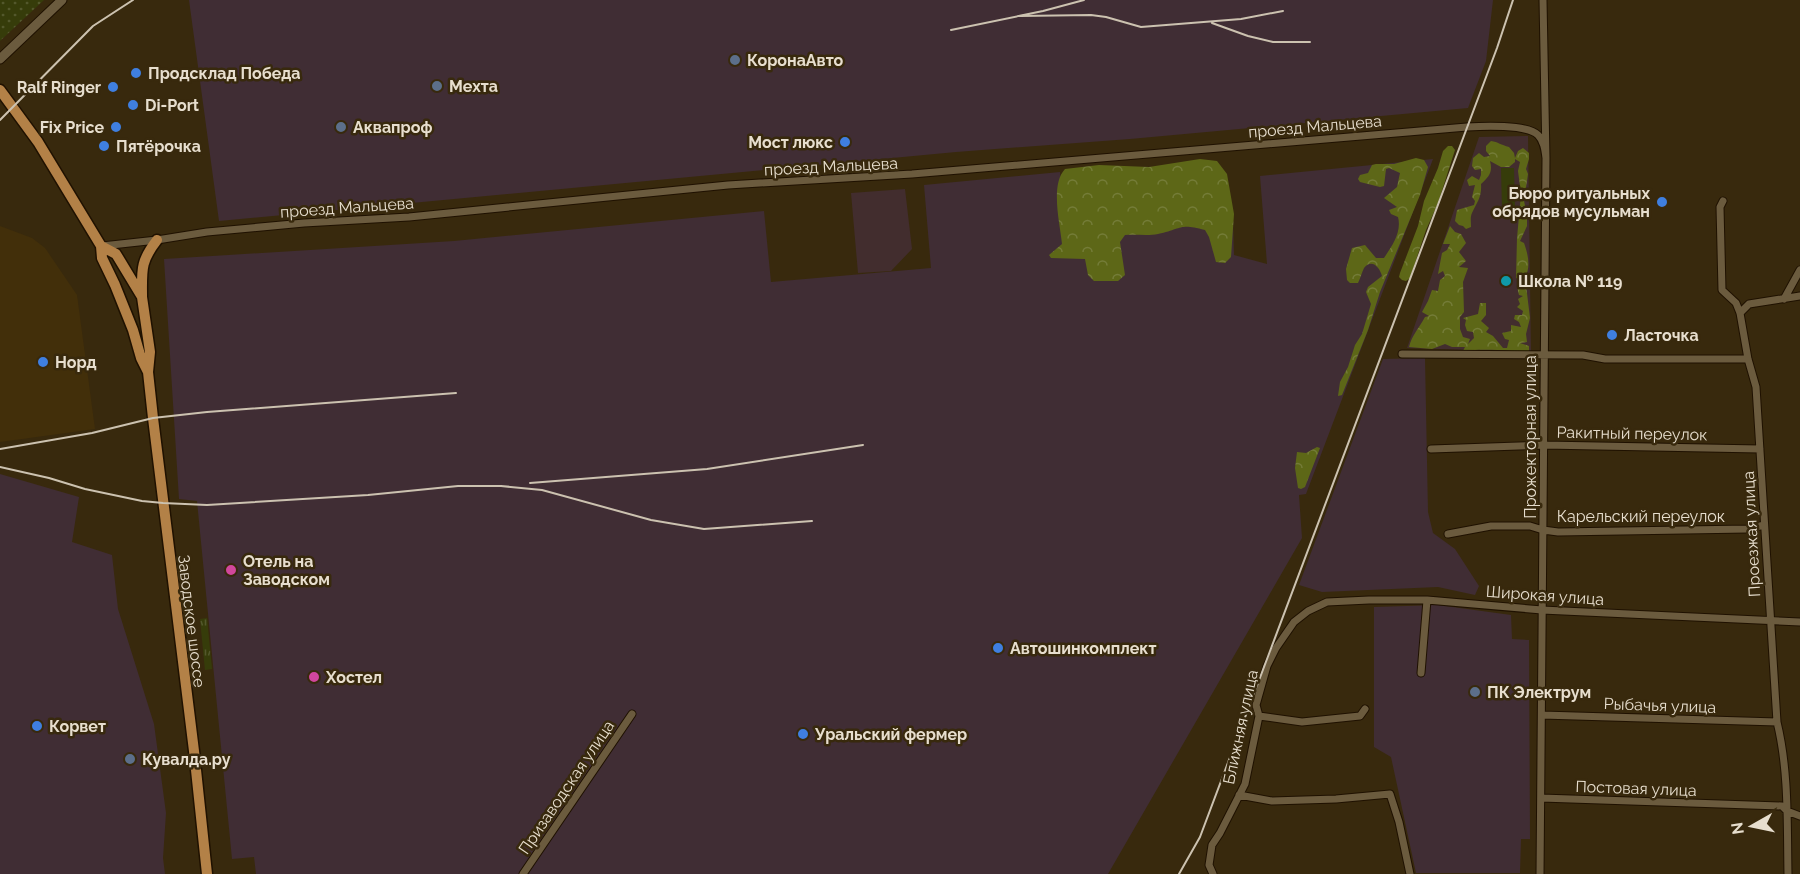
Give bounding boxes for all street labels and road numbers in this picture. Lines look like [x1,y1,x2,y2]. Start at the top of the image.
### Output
street label: проезд Мальцева [1247,111,1383,142]
street label: проезд Мальцева [764,154,898,179]
street label: проезд Мальцева [279,193,415,222]
street label: Прожекторная улица [1521,355,1540,519]
street label: Ракитный переулок [1556,423,1708,444]
street label: Проезжая улица [1739,471,1764,597]
street label: Карельский переулок [1557,507,1725,526]
street label: Заводское шоссе [174,554,209,689]
street label: Широкая улица [1485,582,1605,609]
street label: Ближняя улица [1219,668,1262,786]
street label: Рыбачья улица [1603,694,1717,717]
street label: Призаводская улица [515,717,618,858]
street label: Постовая улица [1575,777,1697,800]

